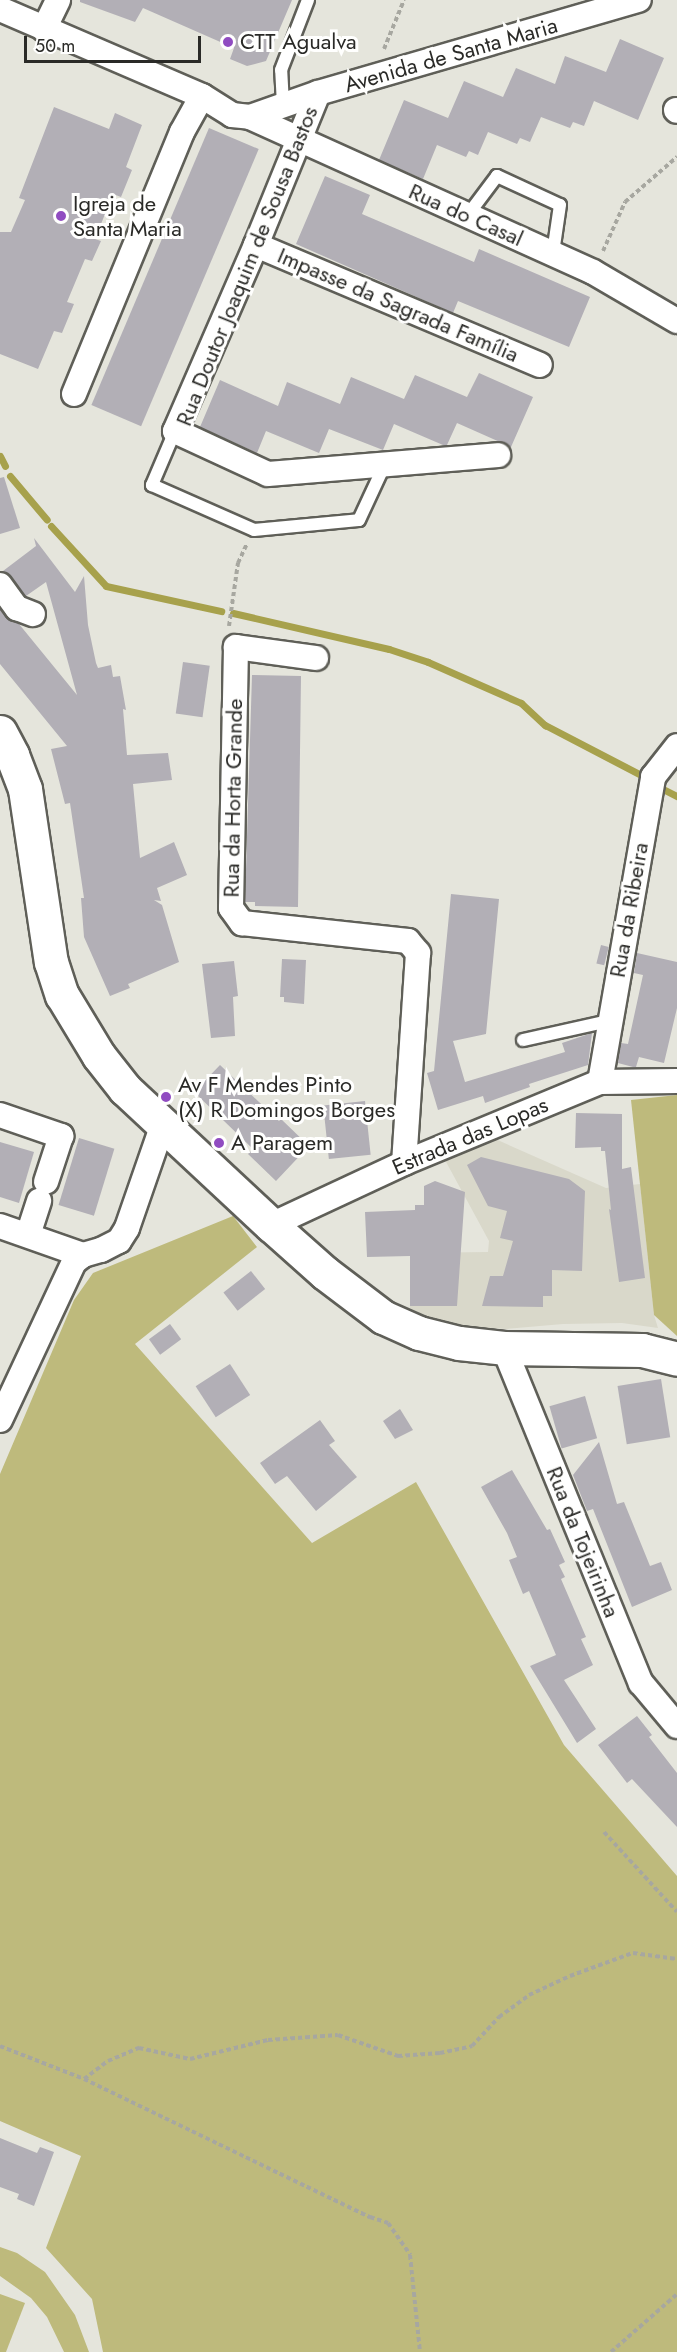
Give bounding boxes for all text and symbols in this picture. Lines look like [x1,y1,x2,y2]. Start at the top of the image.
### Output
street label: Avenida de Santa Maria [341,12,561,98]
scale bar [27,24,204,62]
place label: CTT Agualva [240,29,357,55]
text: 50 m [35,33,75,59]
marker: CTT Agualva [221,35,235,49]
street label: Rua Doutor Joaquim de Sousa Bastos [171,102,323,430]
street label: Rua do Casal [405,178,527,252]
place label: Igreja de Santa Maria [73,190,182,242]
marker: Igreja de Santa Maria [54,209,68,223]
street label: Impasse da Sagrada Família [274,242,522,368]
street label: Rua da Horta Grande [218,698,248,898]
street label: Rua da Ribeira [604,840,654,980]
place label: Av F Mendes Pinto (X) R Domingos Borges [178,1071,395,1122]
marker: Av F Mendes Pinto (X) R Domingos Borges [159,1090,173,1104]
street label: Estrada das Lopas [388,1091,552,1181]
place label: A Paragem [231,1130,333,1156]
marker: A Paragem [212,1136,226,1150]
street label: Rua da Tojeirinha [541,1463,625,1621]

